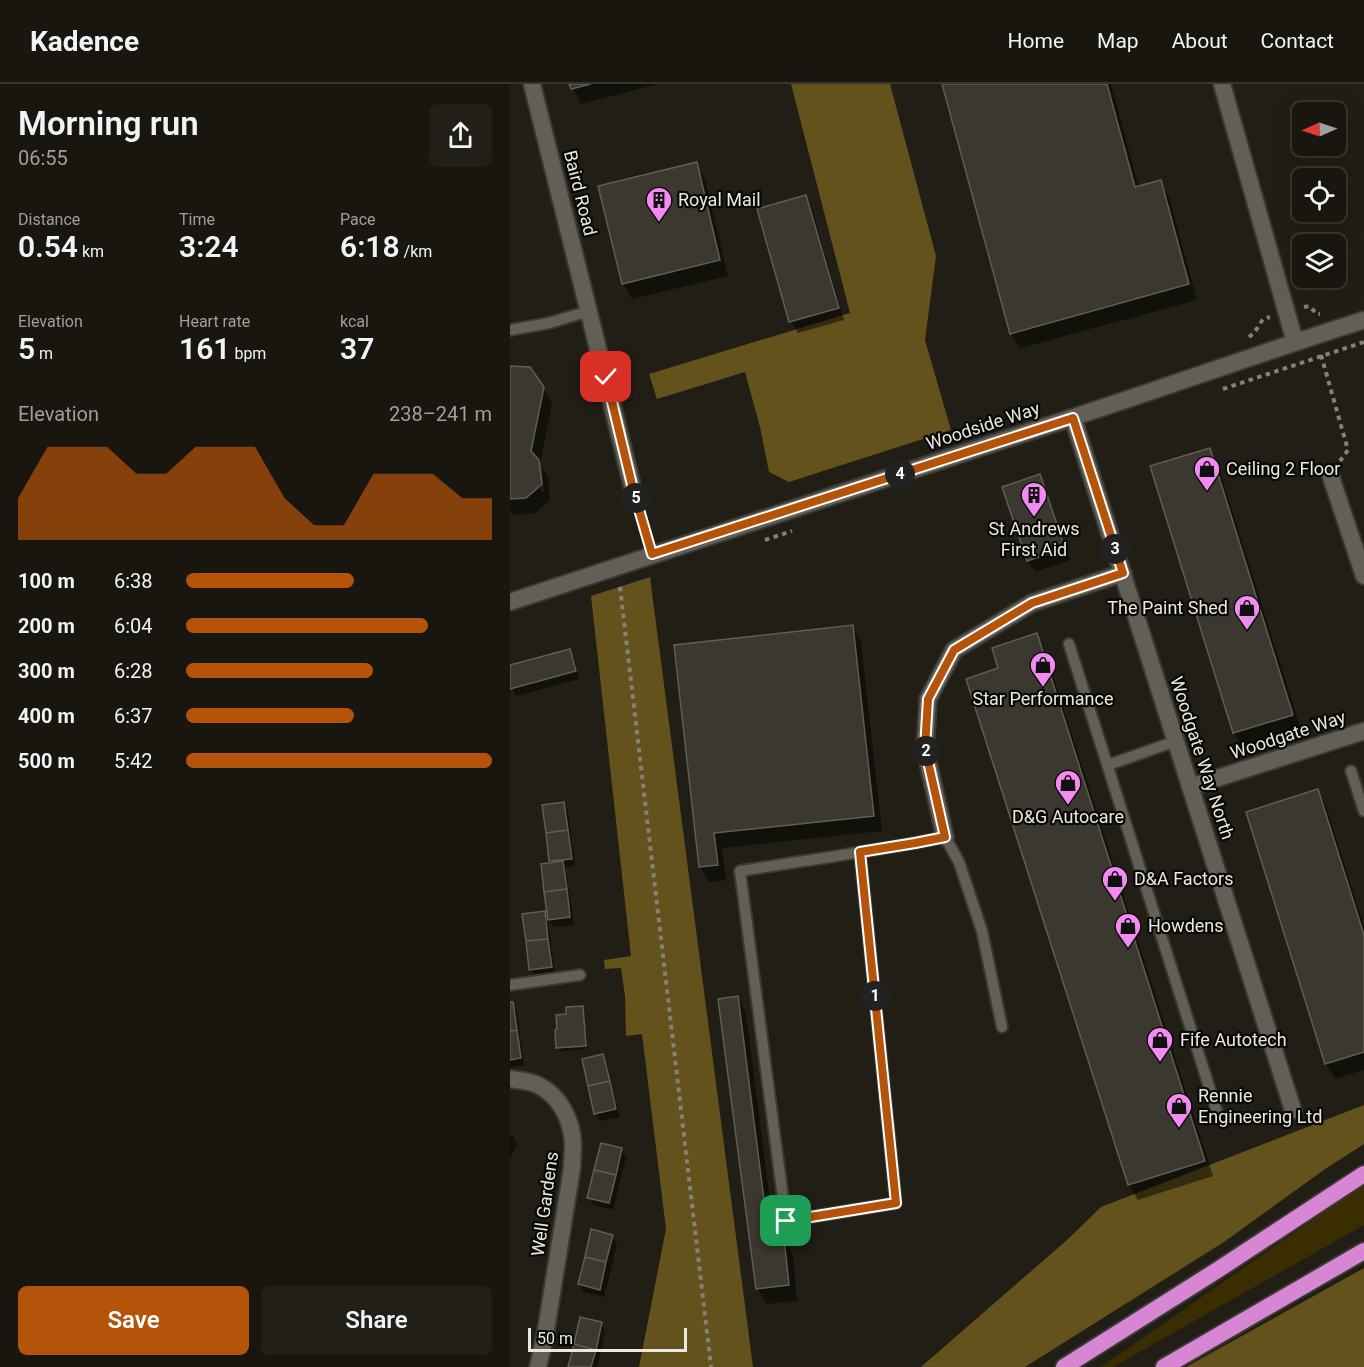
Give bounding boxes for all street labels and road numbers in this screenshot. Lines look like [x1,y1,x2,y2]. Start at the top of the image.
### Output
street label: Baird Road [560,148,601,238]
street label: Woodside Way [923,397,1043,454]
street label: Woodgate Way North [1166,674,1239,842]
street label: Woodgate Way [1228,706,1349,763]
street label: Well Gardens [527,1150,562,1258]

